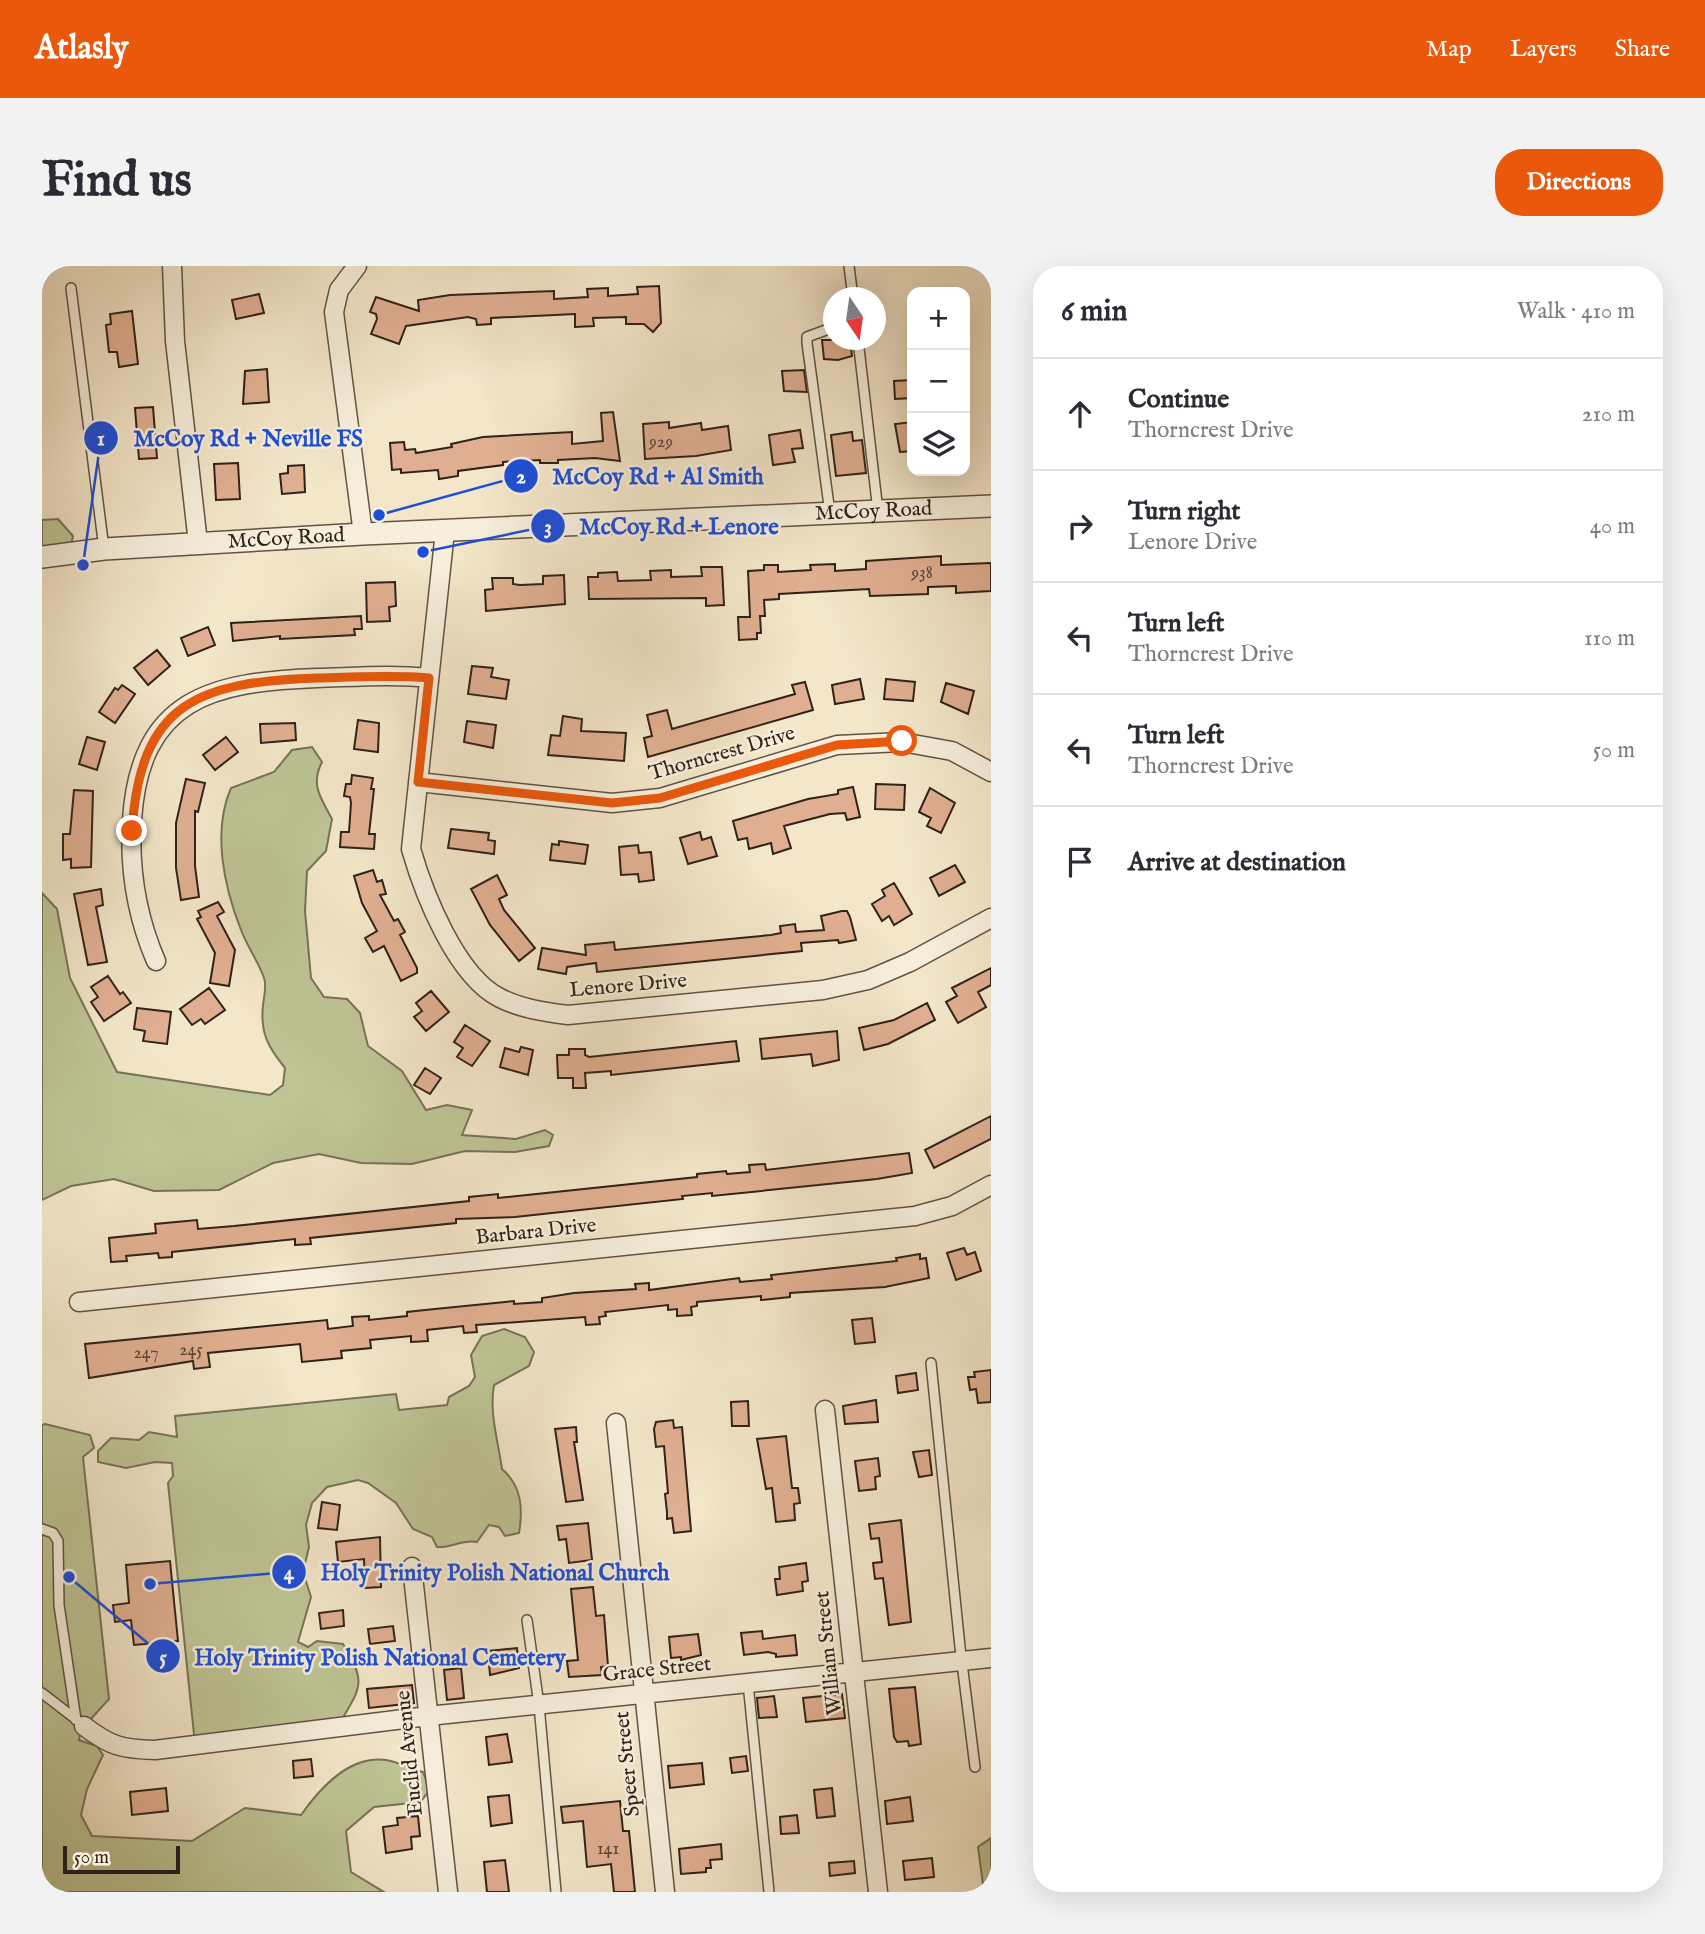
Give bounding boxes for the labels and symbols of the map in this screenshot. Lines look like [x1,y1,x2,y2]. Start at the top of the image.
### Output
north arrow [823,287,886,350]
callout: McCoy Rd + Neville FS [84,416,377,460]
text: McCoy Rd + Neville FS [133,425,363,454]
text: 1 [97,426,105,453]
house number: 929 [648,431,673,454]
callout: McCoy Rd + Al Smith [504,454,778,498]
text: McCoy Rd + Al Smith [552,463,765,492]
text: 2 [516,464,526,491]
street label: McCoy Road [814,495,934,527]
callout: McCoy Rd + Lenore [531,504,793,548]
text: McCoy Rd + Lenore [579,513,779,542]
text: 3 [544,514,552,541]
street label: McCoy Road [227,522,346,555]
house number: 938 [910,562,933,585]
street label: Thorncrest Drive [646,720,799,788]
route start [886,725,917,756]
route end [116,815,147,846]
street label: Lenore Drive [568,967,688,1005]
street label: Barbara Drive [474,1212,598,1252]
house number: 245 [179,1339,203,1362]
house number: 247 [133,1342,159,1365]
callout: Holy Trinity Polish National Church [271,1550,684,1594]
text: Holy Trinity Polish National Church [320,1559,670,1588]
text: 4 [284,1560,295,1587]
street label: William Street [809,1590,849,1716]
callout: Holy Trinity Polish National Cemetery [145,1634,580,1678]
text: Holy Trinity Polish National Cemetery [194,1644,566,1673]
text: 5 [159,1645,167,1672]
street label: Grace Street [601,1651,713,1689]
street label: Euclid Avenue [390,1689,430,1817]
street label: Speer Street [609,1710,647,1818]
house number: 141 [597,1838,619,1861]
scale bar [63,1843,180,1875]

